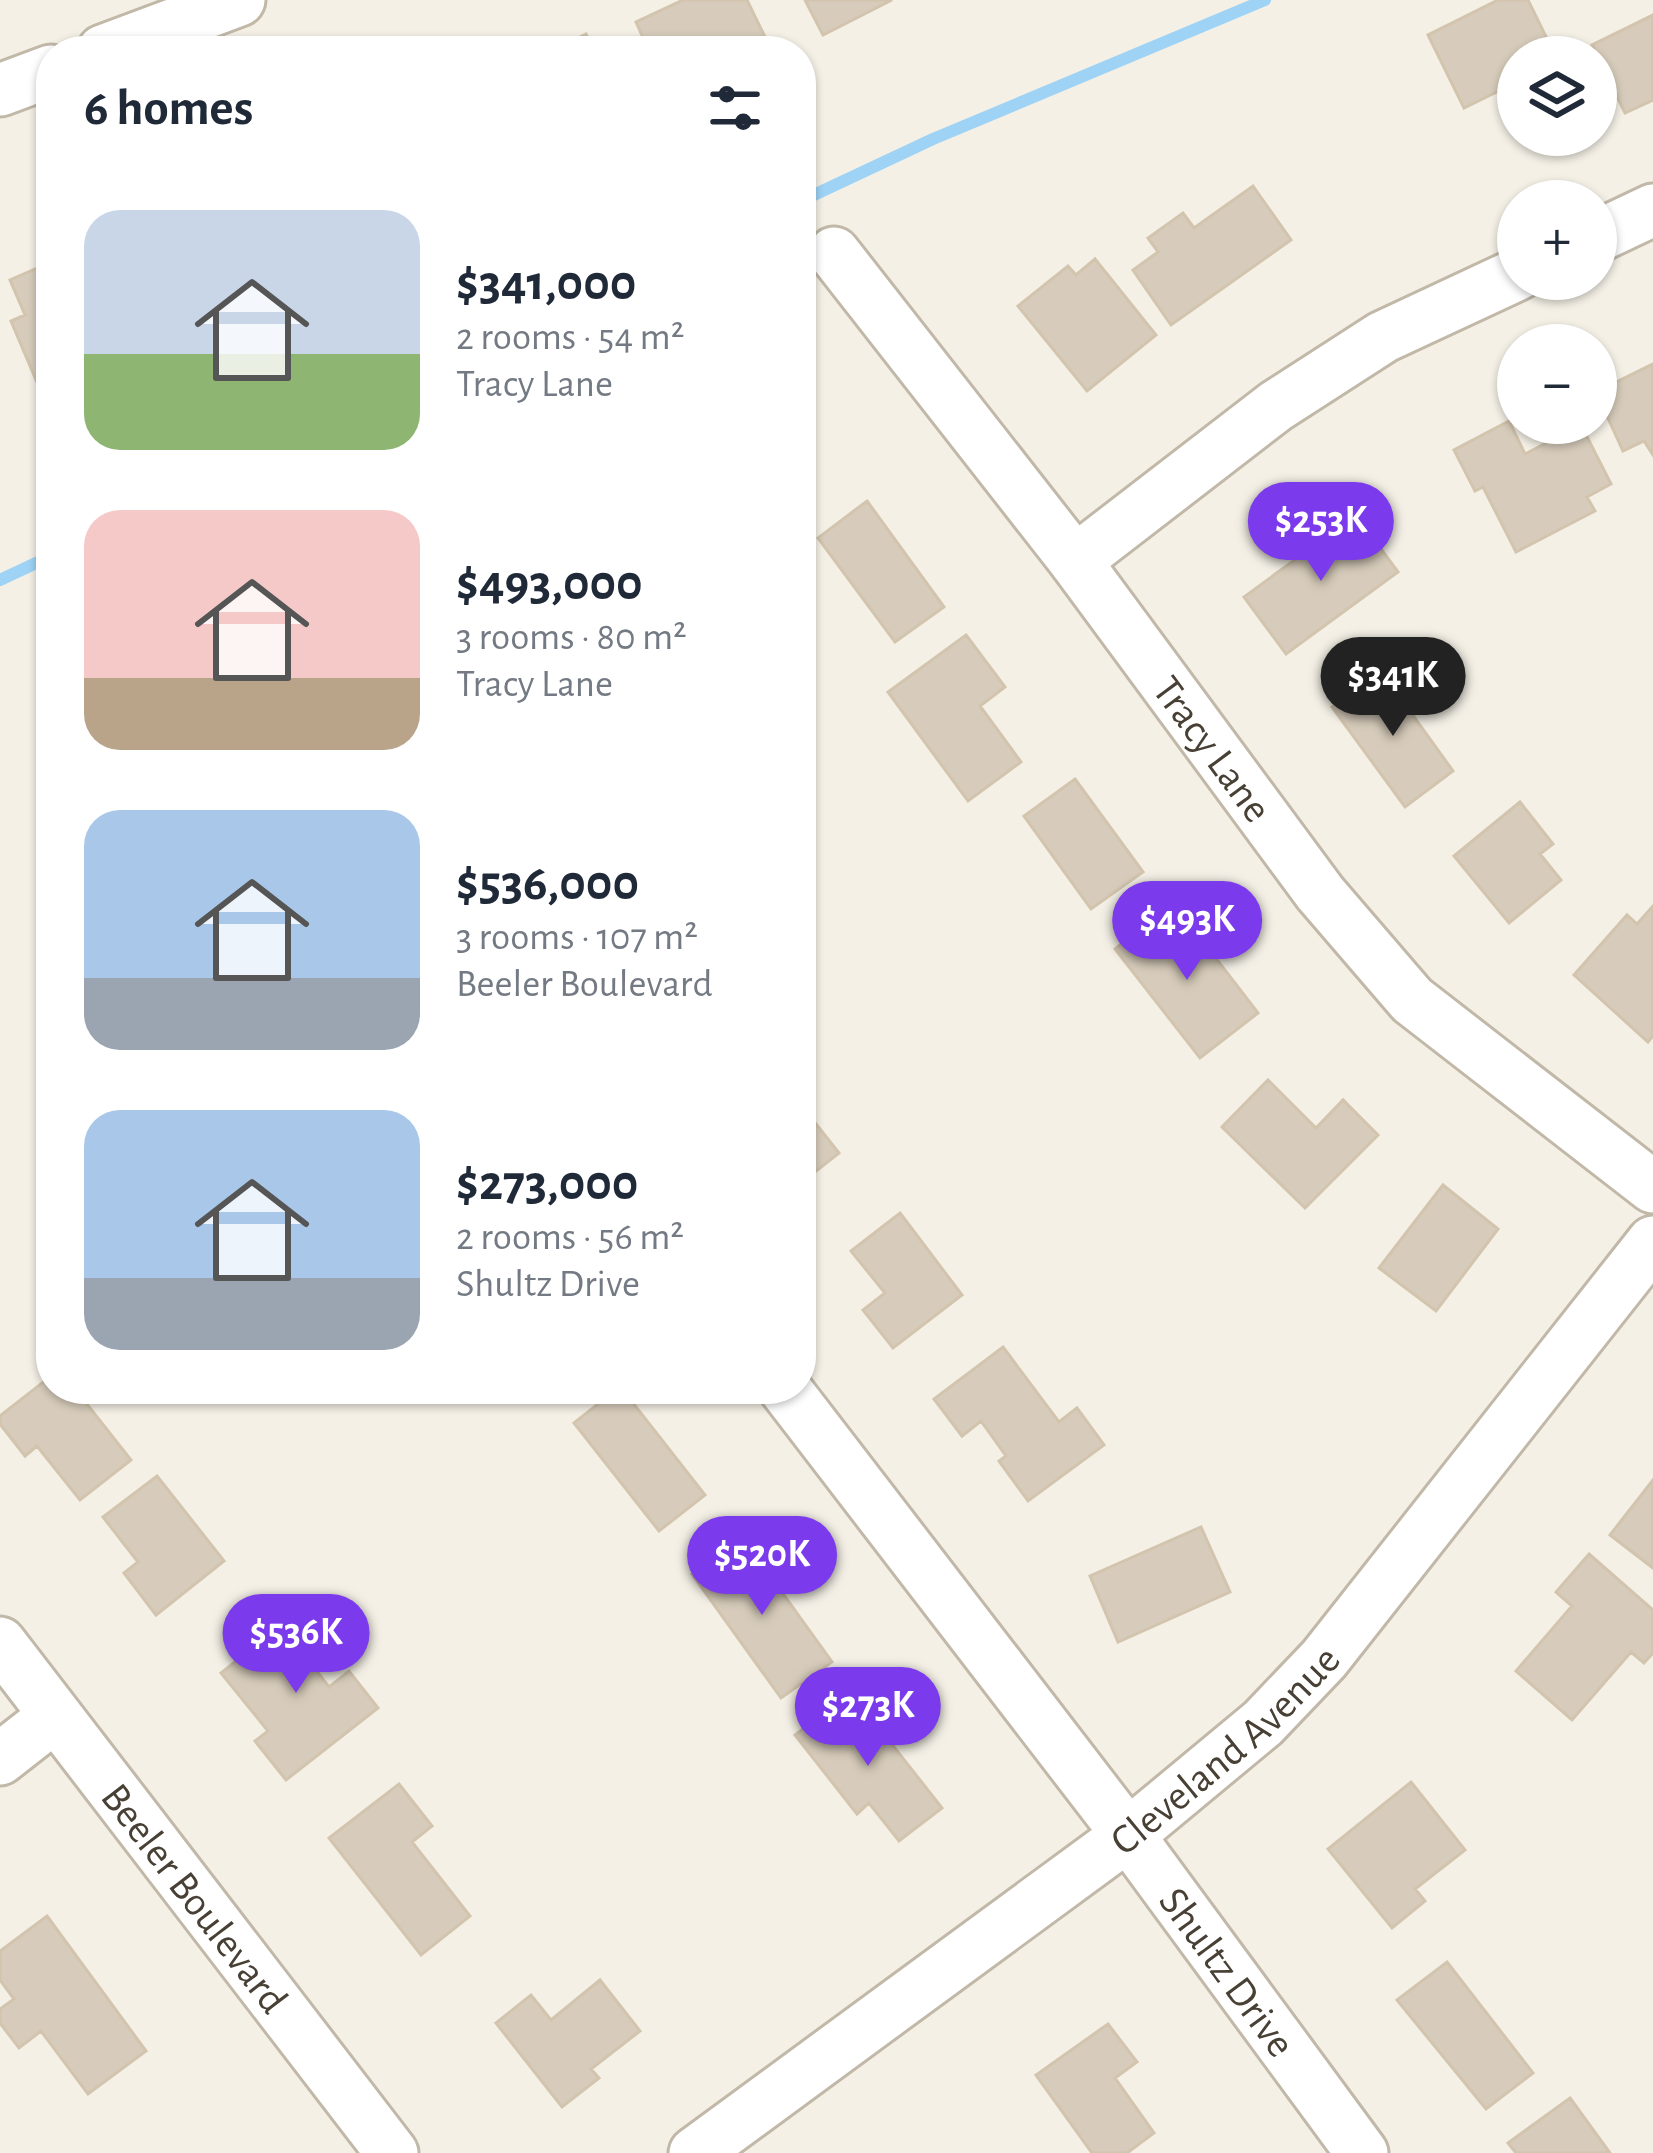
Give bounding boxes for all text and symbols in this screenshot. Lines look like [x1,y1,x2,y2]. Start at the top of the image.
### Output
map controls [1497,36,1617,444]
button: layers [1497,36,1617,156]
icon: filters [702,75,768,141]
text: 6 homes [84,83,253,134]
button: + [1497,180,1617,300]
icon: home [180,258,324,402]
text: $341,000 [456,258,636,309]
text: 2 rooms · 54 m² [456,318,684,357]
button: − [1497,324,1617,444]
text: Tracy Lane [456,365,613,404]
pin: $253K [1237,482,1405,584]
text: $253K [1275,501,1367,540]
icon: home [180,558,324,702]
text: $493,000 [456,558,643,609]
text: 3 rooms · 80 m² [456,618,687,657]
pin: $341K [1309,637,1477,739]
text: $341K [1348,656,1438,695]
text: Tracy Lane [456,665,613,704]
street label: Tracy Lane [1145,669,1279,830]
icon: home [180,858,324,1002]
text: $536,000 [456,858,639,909]
pin: $493K [1103,881,1271,983]
text: $493K [1139,900,1235,939]
text: 3 rooms · 107 m² [456,918,698,957]
text: Beeler Boulevard [456,965,713,1004]
icon: home [180,1158,324,1302]
text: $273,000 [456,1158,638,1209]
text: 2 rooms · 56 m² [456,1218,684,1257]
text: Shultz Drive [456,1265,640,1304]
pin: $520K [678,1516,846,1618]
text: $520K [714,1535,810,1574]
pin: $536K [212,1594,380,1696]
text: $536K [250,1613,342,1652]
street label: Cleveland Avenue [1104,1639,1348,1863]
pin: $273K [784,1667,952,1769]
text: $273K [822,1686,914,1725]
street label: Beeler Boulevard [93,1776,295,2021]
street label: Shultz Drive [1151,1880,1302,2065]

